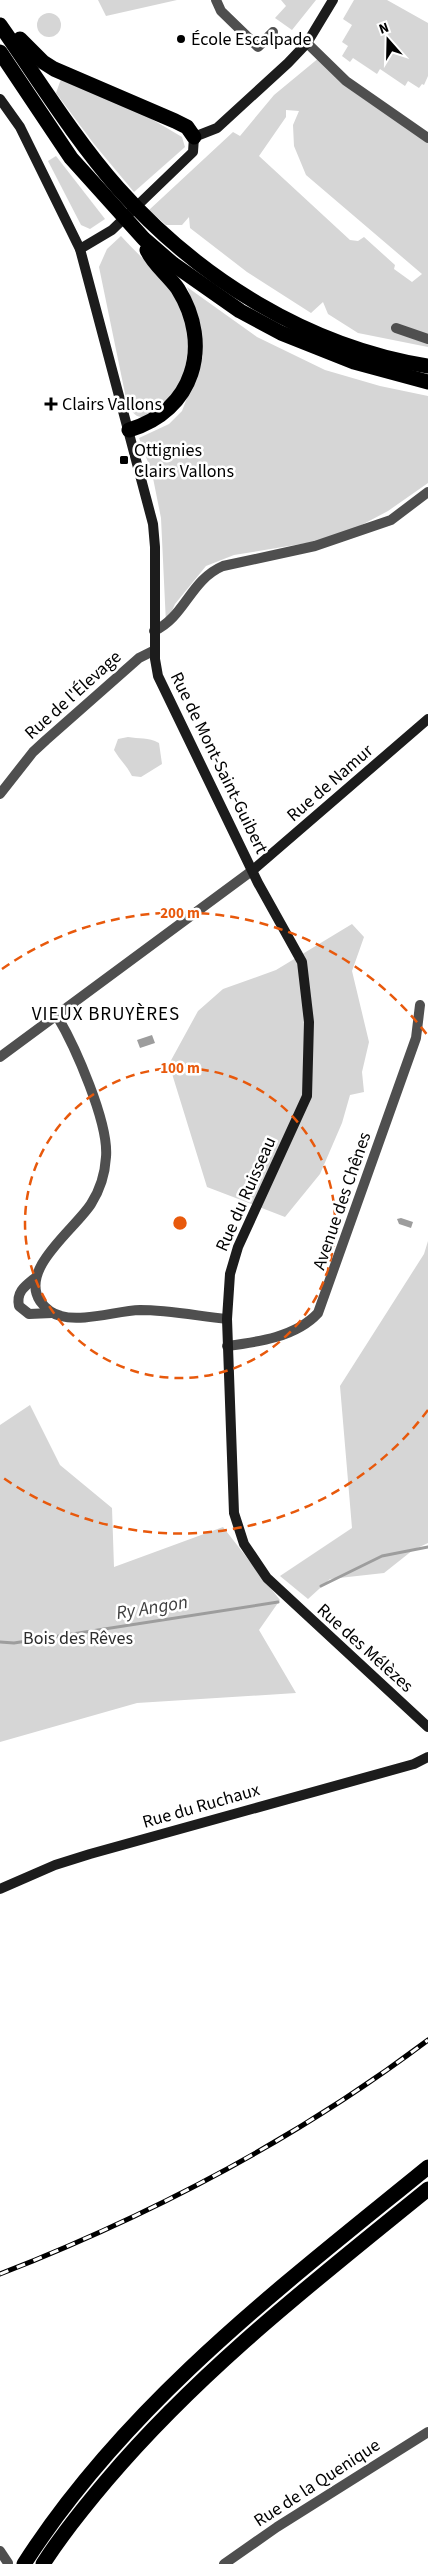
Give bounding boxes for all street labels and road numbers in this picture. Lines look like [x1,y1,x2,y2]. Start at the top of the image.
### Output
street label: Rue de l'Élevage [19,645,127,745]
street label: Rue de Mont-Saint-Guibert [164,668,274,858]
street label: Rue de Namur [282,738,379,827]
street label: Avenue des Chênes [307,1129,377,1273]
street label: Rue du Ruisseau [210,1133,282,1255]
street label: Rue des Mélèzes [311,1598,419,1698]
street label: Rue du Ruchaux [139,1777,263,1835]
street label: Rue de la Quenique [249,2433,385,2533]

